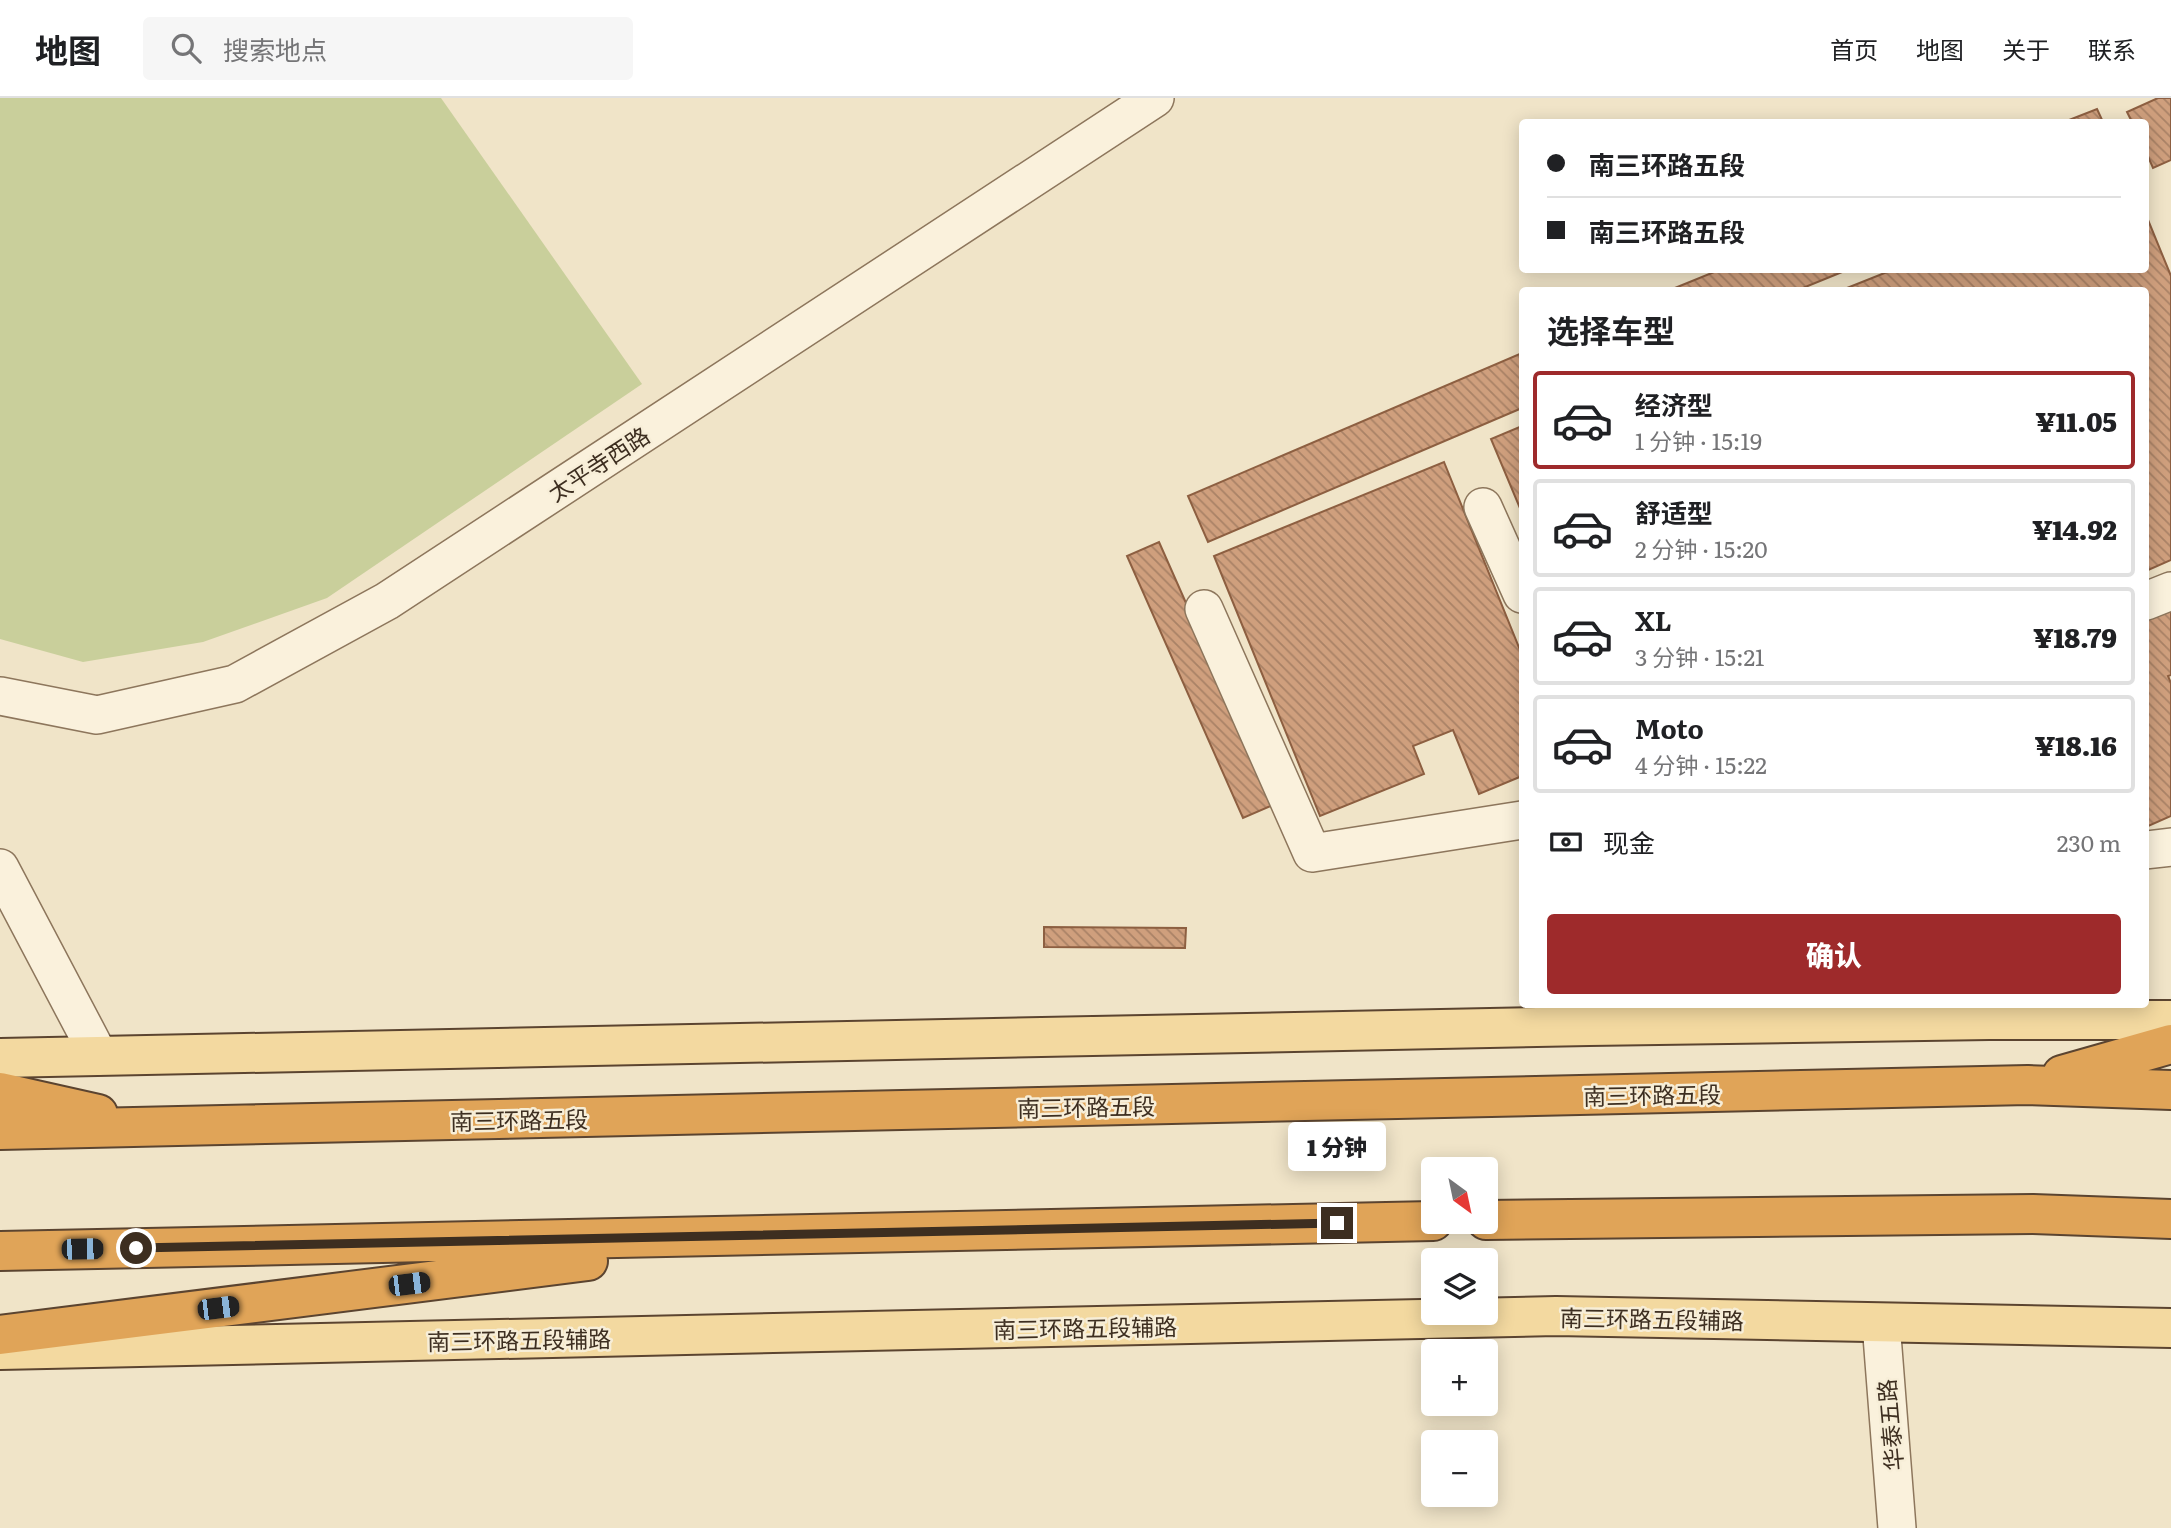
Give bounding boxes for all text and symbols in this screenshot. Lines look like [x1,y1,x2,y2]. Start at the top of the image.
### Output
search box [143,17,633,80]
text: 地图 [35,24,101,73]
icon: search [167,29,205,67]
text: 搜索地点 [223,29,327,68]
text: 首页 [1830,31,1878,66]
text: 地图 [1916,31,1964,66]
text: 关于 [2002,31,2050,66]
text: 联系 [2088,31,2136,66]
text: 南三环路五段 [1589,144,1745,183]
text: 南三环路五段 [1589,211,1745,250]
text: 选择车型 [1547,305,1675,353]
text: 经济型 [1635,384,1713,423]
icon: car [1551,389,1614,452]
text: ¥11.05 [2036,401,2117,440]
street label: 太平寺西路 [541,417,655,509]
text: 1 分钟 · 15:19 [1635,423,1762,457]
text: 舒适型 [1635,492,1713,531]
icon: car [1551,497,1614,560]
text: ¥14.92 [2032,509,2117,548]
text: 2 分钟 · 15:20 [1635,531,1768,565]
text: XL [1635,600,1672,639]
icon: car [1551,605,1614,668]
text: ¥18.79 [2033,617,2117,656]
text: 3 分钟 · 15:21 [1635,639,1764,673]
text: Moto [1635,708,1704,747]
icon: car [1551,713,1614,776]
text: ¥18.16 [2035,725,2117,764]
text: 4 分钟 · 15:22 [1635,747,1767,781]
text: 现金 [1603,822,1655,861]
icon: cash [1547,823,1585,861]
text: 230 m [2057,825,2121,859]
button: 确认 [1547,914,2121,994]
street label: 南三环路五段 [1583,1076,1721,1112]
street label: 南三环路五段 [1017,1088,1155,1124]
street label: 南三环路五段 [450,1101,588,1137]
callout: 1 分钟 [1288,1122,1386,1170]
text: 1 分钟 [1307,1129,1367,1163]
north arrow [1421,1157,1498,1234]
map controls [1421,1157,1498,1507]
route end [1321,1207,1353,1239]
route start [120,1232,152,1264]
car [61,1238,104,1260]
button: layers [1421,1248,1498,1325]
car [387,1271,432,1297]
car [196,1295,241,1321]
street label: 南三环路五段辅路 [1560,1299,1744,1337]
street label: 南三环路五段辅路 [993,1308,1177,1346]
street label: 南三环路五段辅路 [427,1320,611,1358]
button: + [1421,1339,1498,1416]
street label: 华泰五路 [1868,1378,1910,1472]
button: − [1421,1430,1498,1507]

